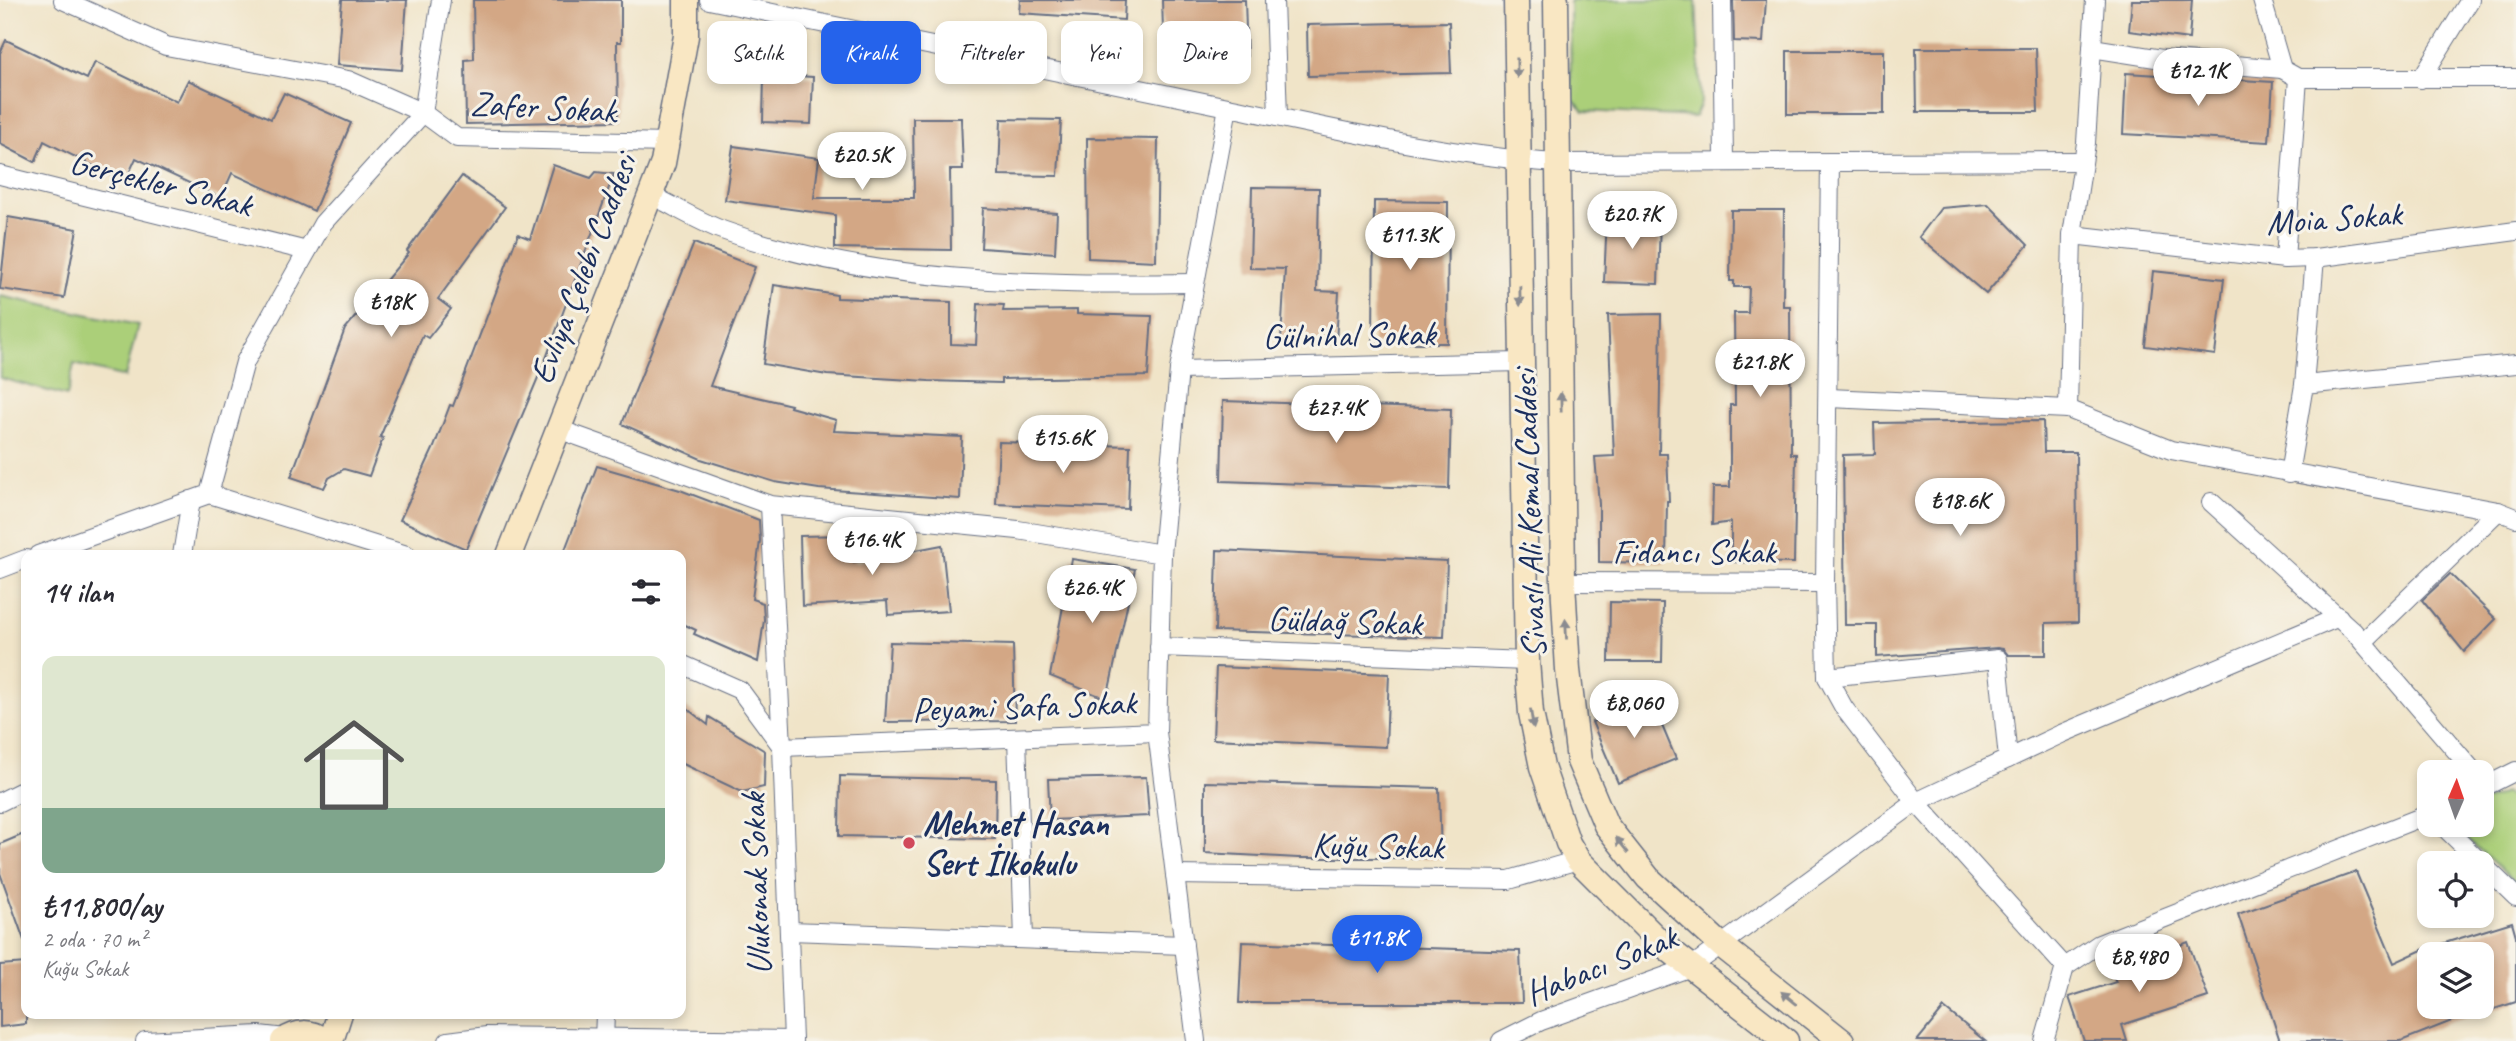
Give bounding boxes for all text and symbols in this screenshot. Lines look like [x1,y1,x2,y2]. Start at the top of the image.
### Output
chip: Satılık [707,21,807,84]
chip: Kiralık [821,21,921,84]
chip: Filtreler [935,21,1047,84]
chip: Yeni [1061,21,1143,84]
chip: Daire [1157,21,1251,84]
pin: ₺12.1K [2141,48,2255,108]
text: ₺12.1K [2169,56,2227,85]
one-way arrow [1511,57,1523,79]
street label: Zafer Sokak [469,81,620,133]
pin: ₺20.5K [805,132,919,192]
street label: Gerçekler Sokak [65,139,259,228]
text: ₺20.5K [833,140,891,169]
street label: Evliya Çelebi Caddesi [519,144,649,390]
pin: ₺20.7K [1575,191,1689,251]
street label: Moia Sokak [2265,191,2406,245]
text: ₺20.7K [1603,199,1661,228]
pin: ₺11.3K [1353,212,1467,272]
text: ₺11.3K [1381,220,1439,249]
pin: ₺18K [350,280,432,339]
one-way arrow [1514,285,1526,307]
text: ₺18K [370,287,412,316]
street label: Gülnihal Sokak [1262,311,1438,359]
pin: ₺21.8K [1703,340,1817,399]
text: ₺21.8K [1731,347,1789,376]
street label: Sivaslı Ali Kemal Caddesi [1501,364,1557,659]
pin: ₺27.4K [1279,386,1393,445]
one-way arrow [1555,390,1567,412]
text: ₺27.4K [1307,393,1365,422]
pin: ₺15.6K [1006,416,1120,475]
text: ₺15.6K [1034,423,1092,452]
pin: ₺18.6K [1903,478,2017,538]
text: ₺18.6K [1931,486,1989,515]
pin: ₺16.4K [815,518,929,577]
text: ₺16.4K [843,525,901,554]
street label: Fidancı Sokak [1613,529,1778,574]
pin: ₺26.4K [1035,566,1149,625]
text: 14 ilan [42,573,114,611]
icon: filters [627,573,665,611]
text: ₺26.4K [1063,573,1121,602]
street label: Güldağ Sokak [1267,596,1425,646]
one-way arrow [1560,618,1571,640]
street label: Peyami Safa Sokak [911,680,1139,732]
pin: ₺8,060 [1577,680,1691,740]
text: ₺8,060 [1606,688,1662,717]
icon: home [291,702,417,828]
one-way arrow [1527,708,1538,730]
north arrow [2417,760,2494,836]
map controls [2417,760,2494,1019]
street label: Ulukonak Sokak [730,790,782,976]
place label: Mehmet Hasan Sert İlkokulu [923,801,1110,886]
street label: Kuğu Sokak [1312,822,1446,870]
marker: Mehmet Hasan Sert İlkokulu [901,835,917,851]
one-way arrow [1615,836,1630,853]
button: locate [2417,851,2494,928]
text: ₺11,800/ay [42,887,162,925]
street label: Habacı Sokak [1518,913,1686,1016]
pin: ₺11.8K [1320,916,1434,975]
text: ₺11.8K [1348,923,1406,952]
text: 2 oda · 70 m² [42,925,146,954]
pin: ₺8,480 [2082,934,2196,994]
text: ₺8,480 [2111,942,2167,971]
button: layers [2417,942,2494,1019]
text: Kuğu Sokak [42,954,128,983]
one-way arrow [1780,991,1798,1006]

